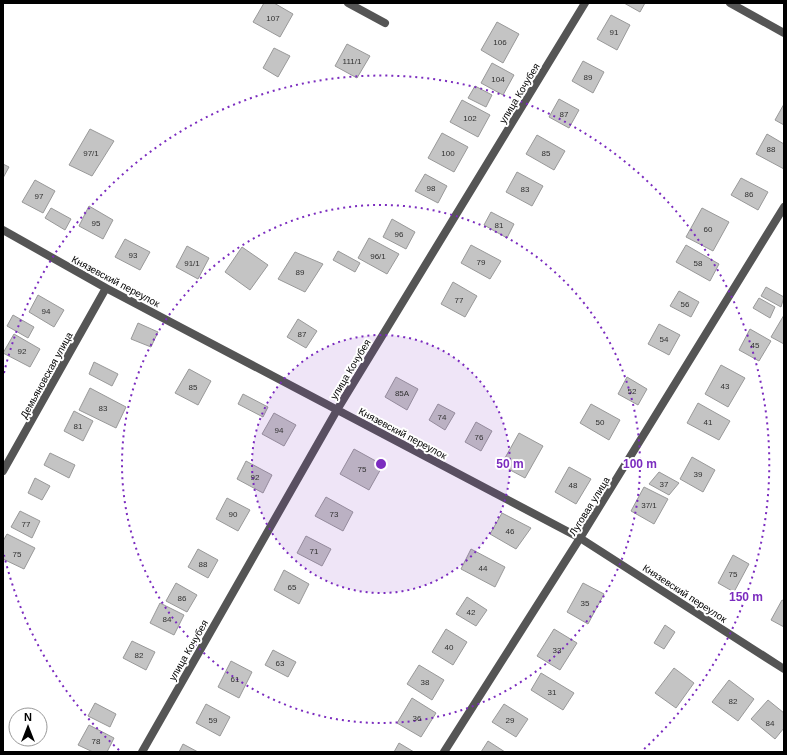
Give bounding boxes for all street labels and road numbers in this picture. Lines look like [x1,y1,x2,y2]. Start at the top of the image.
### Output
street label: улица Кочубея [497,61,542,125]
street label: Князевский переулок [70,254,162,310]
street label: Демьяновская улица [18,330,75,420]
street label: улица Кочубея [328,337,373,401]
street label: Князевский переулок [357,406,449,462]
street label: Луговая улица [567,475,612,538]
street label: Князевский переулок [641,562,729,625]
street label: улица Кочубея [167,618,210,683]

